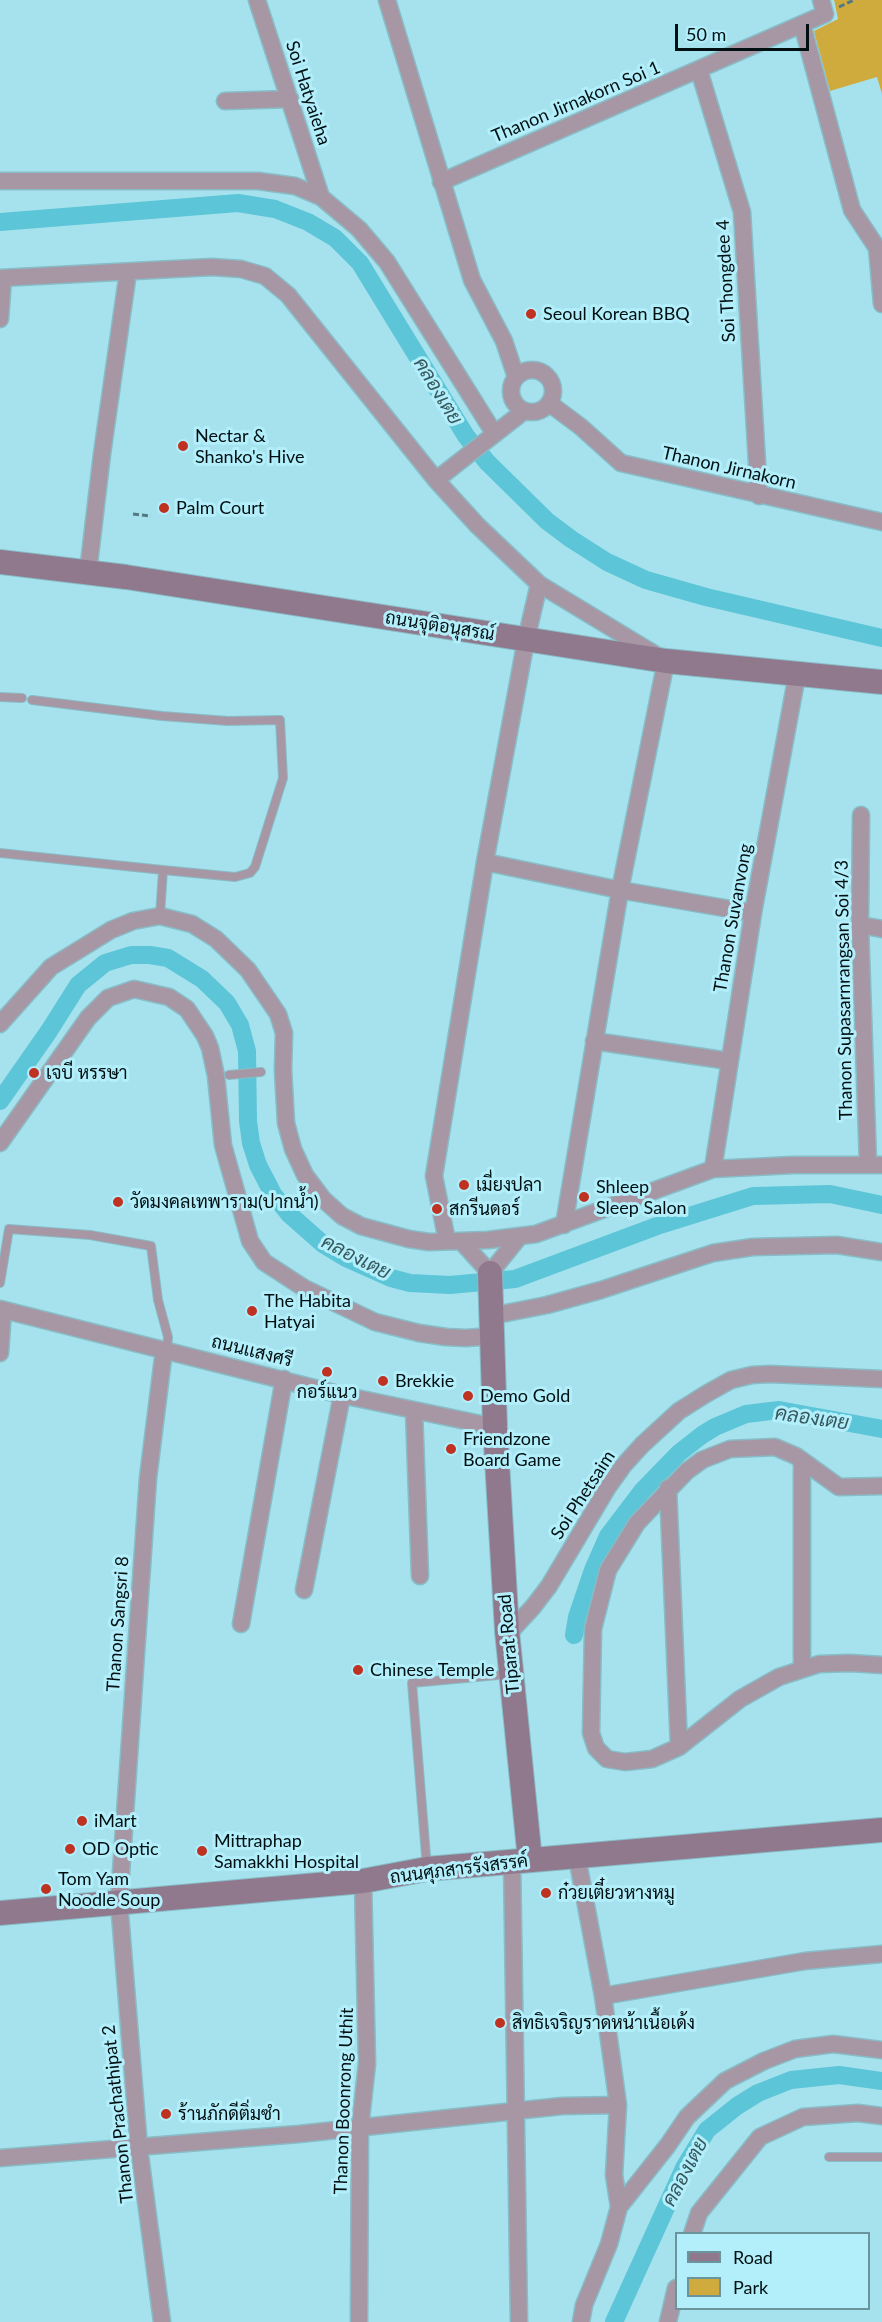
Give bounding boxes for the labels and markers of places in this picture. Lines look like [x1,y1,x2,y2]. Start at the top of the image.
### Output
place label: Seoul Korean BBQ [543,303,690,325]
marker: Seoul Korean BBQ [524,307,538,321]
place label: Nectar & Shanko's Hive [195,425,304,468]
marker: Nectar & Shanko's Hive [176,439,190,453]
place label: Palm Court [176,497,264,519]
marker: Palm Court [157,501,171,515]
place label: เจบี หรรษา [46,1062,128,1084]
marker: เจบี หรรษา [27,1066,41,1080]
place label: เมี่ยงปลา [476,1174,542,1196]
place label: Shleep Sleep Salon [596,1176,687,1218]
marker: เมี่ยงปลา [457,1178,471,1192]
marker: Shleep Sleep Salon [577,1190,591,1204]
place label: วัดมงคลเทพาราม(ปากน้ำ) [130,1191,319,1213]
marker: วัดมงคลเทพาราม(ปากน้ำ) [111,1195,125,1209]
place label: สกรีนดอร์ [449,1198,520,1220]
marker: สกรีนดอร์ [430,1202,444,1216]
place label: The Habita Hatyai [264,1290,351,1332]
marker: The Habita Hatyai [245,1304,259,1318]
marker: กอร์แนว [320,1365,334,1379]
place label: Brekkie [395,1370,454,1392]
marker: Brekkie [376,1374,390,1388]
place label: กอร์แนว [297,1381,357,1403]
place label: Demo Gold [480,1385,570,1407]
marker: Demo Gold [461,1389,475,1403]
place label: Friendzone Board Game [463,1428,561,1470]
marker: Friendzone Board Game [444,1442,458,1456]
place label: Chinese Temple [370,1659,494,1681]
marker: Chinese Temple [351,1663,365,1677]
place label: iMart [94,1810,137,1832]
marker: iMart [75,1814,89,1828]
place label: Mittraphap Samakkhi Hospital [214,1830,359,1872]
place label: OD Optic [82,1838,159,1860]
marker: OD Optic [63,1842,77,1856]
marker: Mittraphap Samakkhi Hospital [195,1844,209,1858]
place label: Tom Yam Noodle Soup [58,1868,160,1910]
marker: Tom Yam Noodle Soup [39,1882,53,1896]
place label: ก๋วยเตี๋ยวหางหมู [558,1882,675,1904]
marker: ก๋วยเตี๋ยวหางหมู [539,1886,553,1900]
place label: สิทธิเจริญราดหน้าเนื้อเด้ง [512,2012,695,2034]
marker: สิทธิเจริญราดหน้าเนื้อเด้ง [493,2016,507,2030]
place label: ร้านภักดีติ่มซำ [178,2103,281,2125]
marker: ร้านภักดีติ่มซำ [159,2107,173,2121]

